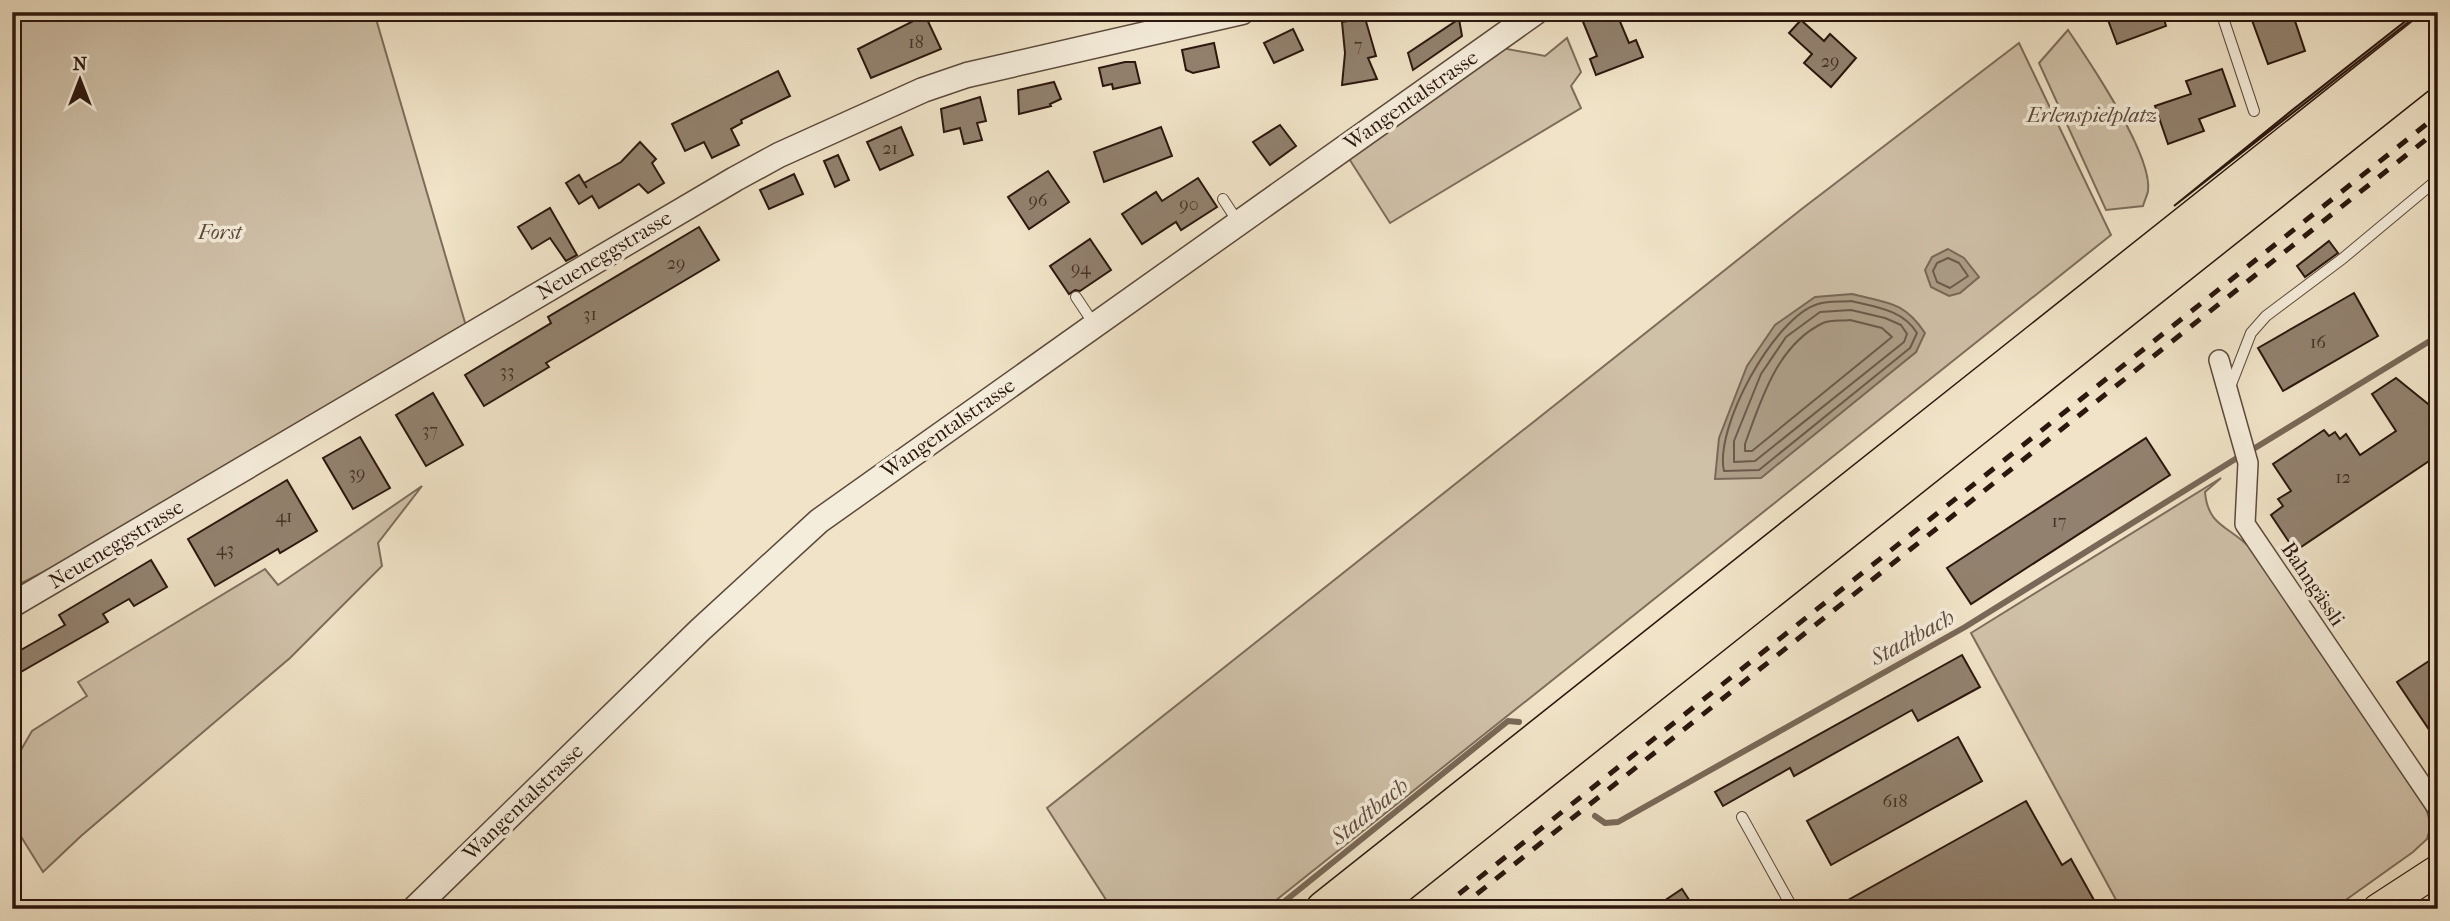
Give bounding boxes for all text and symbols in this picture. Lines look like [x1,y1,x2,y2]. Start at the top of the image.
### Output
house number: 18 [908,32,924,53]
house number: 7 [1354,35,1363,56]
street label: Wangentalstrasse [1339,45,1482,156]
north arrow [46,46,116,116]
house number: 29 [1821,51,1839,72]
text: N [73,53,88,75]
park label: Erlenspielplatz [2025,103,2157,127]
house number: 21 [882,138,898,159]
house number: 96 [1028,190,1048,211]
house number: 90 [1179,194,1199,215]
street label: Neueneggstrasse [532,205,676,305]
park label: Forst [197,220,243,244]
house number: 29 [667,253,685,274]
house number: 94 [1071,258,1091,279]
house number: 31 [583,304,597,325]
house number: 16 [2310,332,2326,353]
house number: 33 [500,361,514,382]
street label: Wangentalstrasse [876,373,1019,484]
house number: 37 [422,420,438,441]
house number: 39 [349,463,365,484]
house number: 12 [2335,467,2351,488]
street label: Neueneggstrasse [44,494,188,594]
house number: 41 [275,506,293,527]
house number: 17 [2051,511,2067,532]
street label: Bahngässli [2276,538,2350,630]
house number: 43 [216,539,234,560]
water label: Stadtbach [1865,603,1959,672]
street label: Wangentalstrasse [457,739,588,866]
water label: Stadtbach [1324,772,1414,852]
house number: 618 [1882,791,1908,812]

